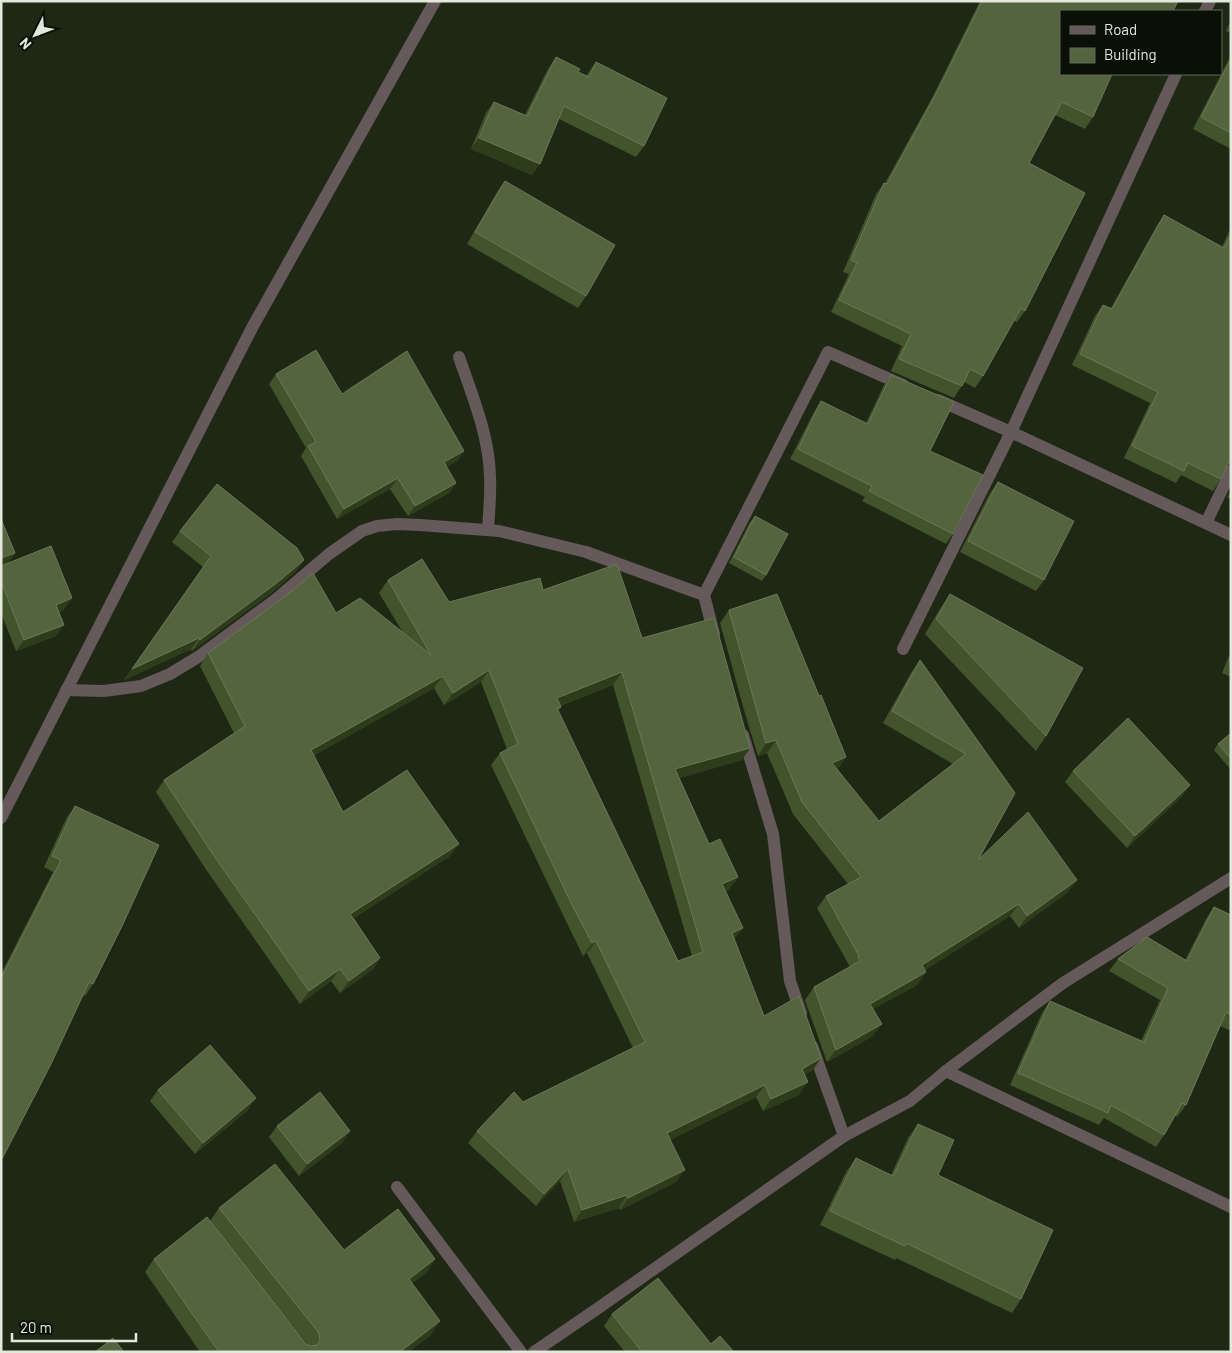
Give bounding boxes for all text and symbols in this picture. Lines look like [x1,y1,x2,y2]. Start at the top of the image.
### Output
north arrow [10,10,60,60]
legend [1060,10,1222,75]
text: Road [1104,20,1137,38]
text: N [16,35,34,53]
text: Building [1104,45,1157,63]
scale bar [12,1310,136,1342]
text: 20 m [20,1318,52,1336]

